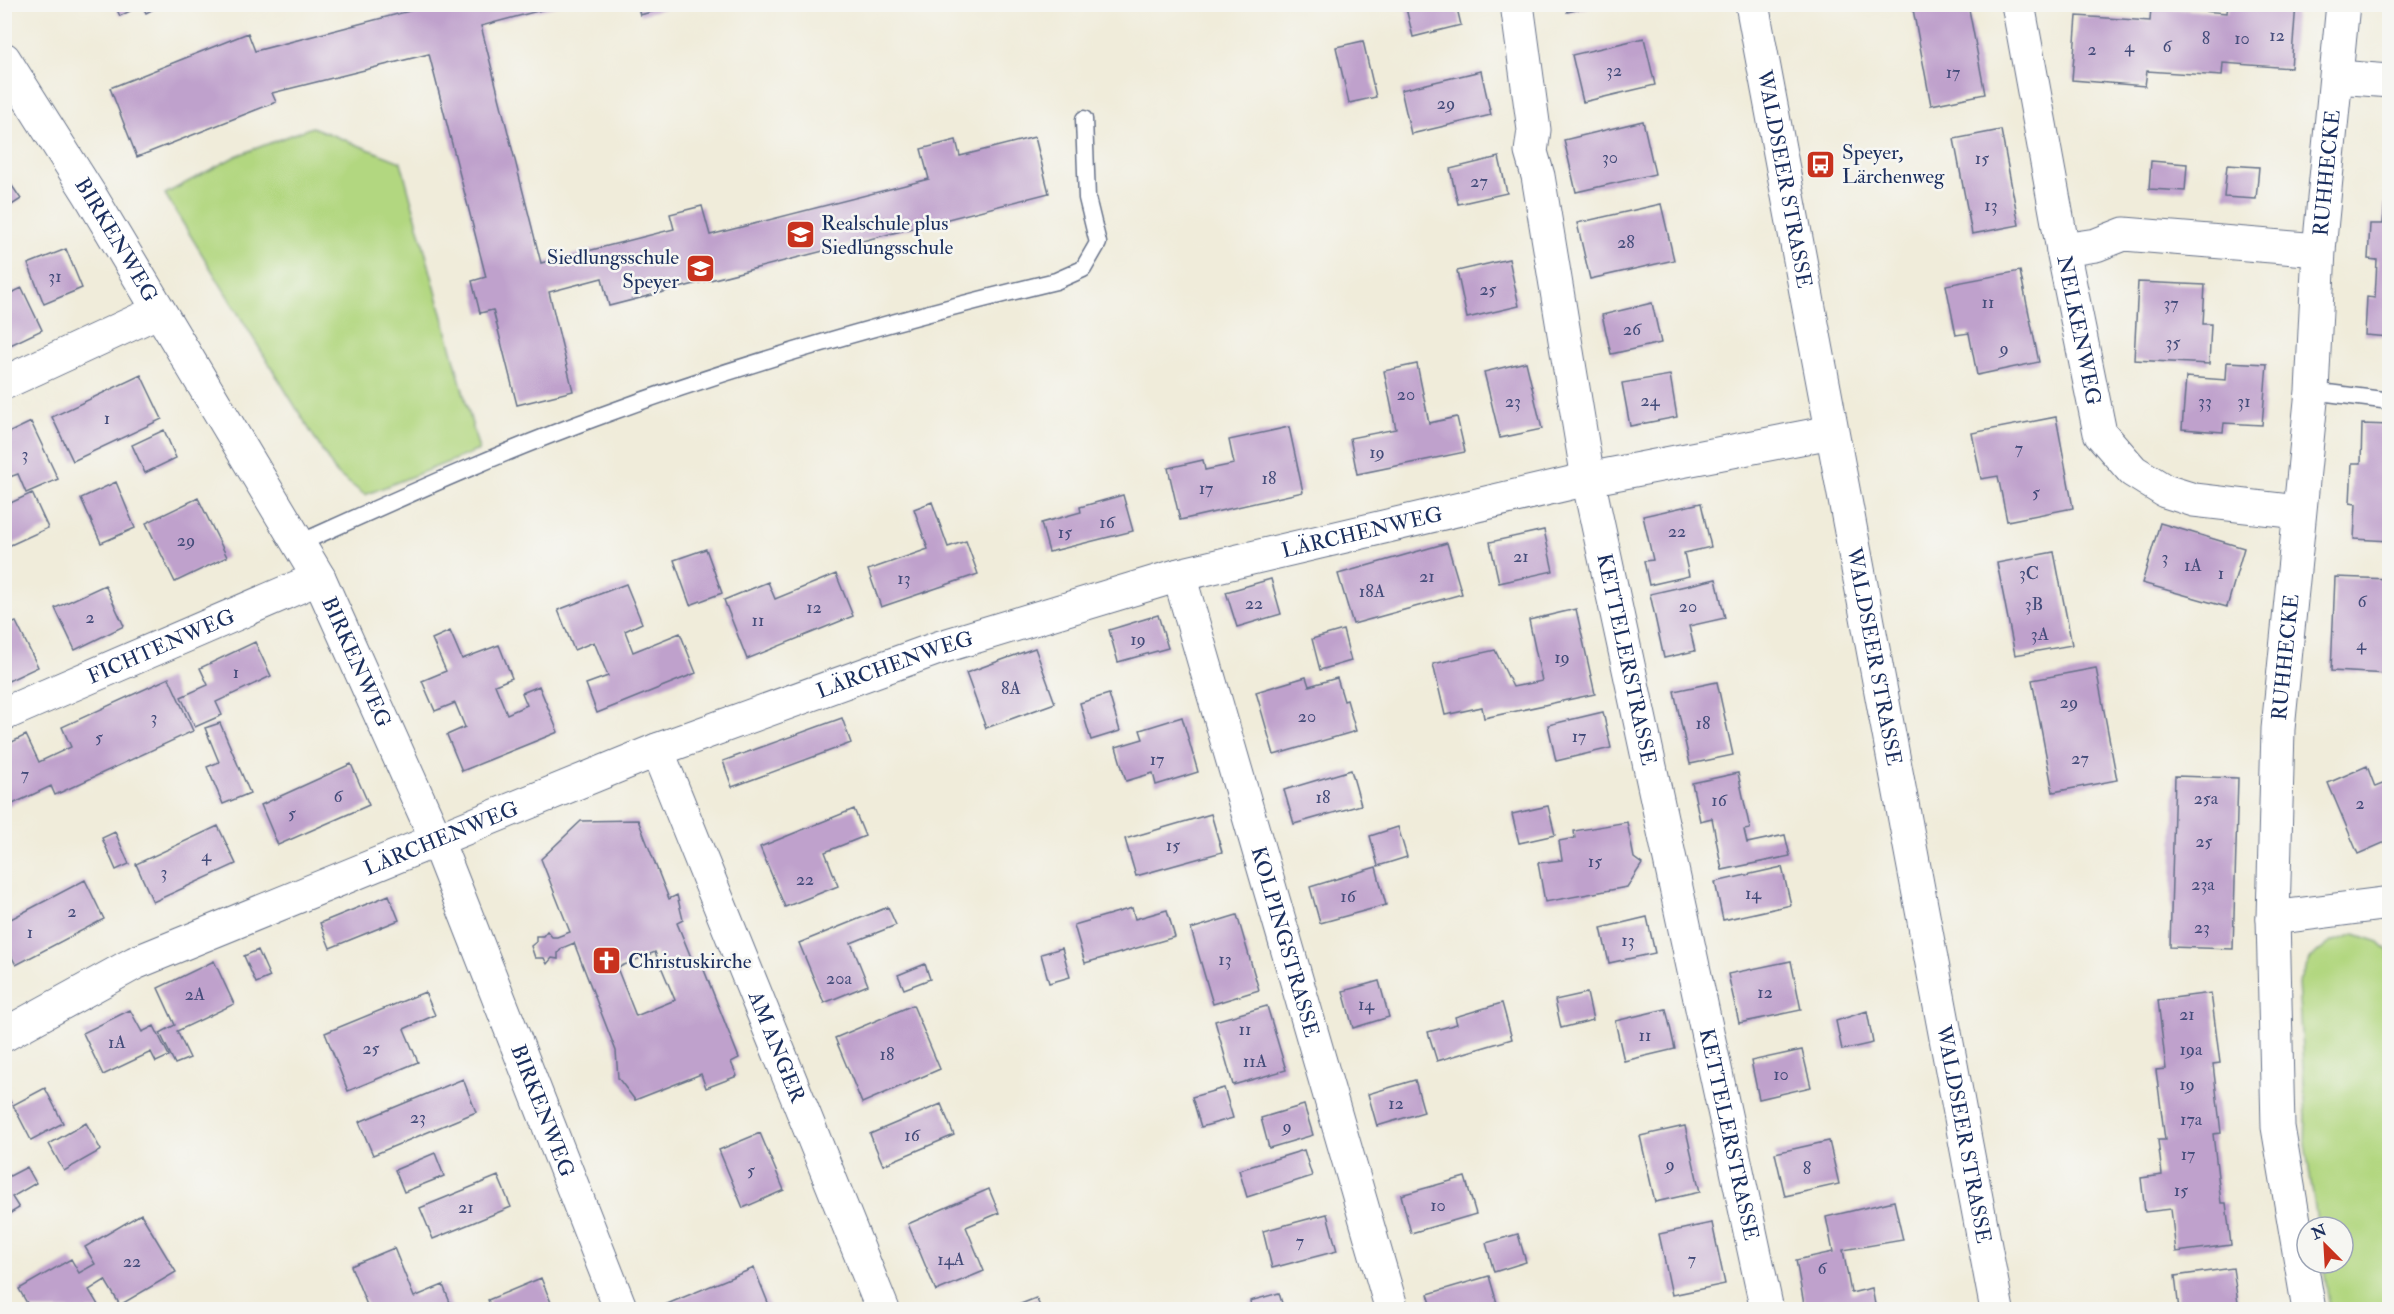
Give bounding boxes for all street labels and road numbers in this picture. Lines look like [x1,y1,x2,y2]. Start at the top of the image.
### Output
street label: WALDSEER STRASSE [1750,67,1818,290]
street label: RUHHECKE [2307,109,2347,237]
street label: BIRKENWEG [69,173,164,307]
street label: NELKENWEG [2050,253,2107,408]
street label: LÄRCHENWEG [1279,501,1445,564]
street label: WALDSEER STRASSE [1840,544,1908,768]
street label: KETTELERSTRASSE [1590,551,1662,768]
street label: BIRKENWEG [315,593,397,731]
street label: RUHHECKE [2266,593,2306,722]
street label: FICHTENWEG [83,603,239,690]
street label: LÄRCHENWEG [813,625,976,705]
street label: LÄRCHENWEG [360,795,522,882]
street label: KOLPINGSTRASSE [1244,844,1325,1041]
street label: AM ANGER [741,986,811,1107]
street label: WALDSEER STRASSE [1930,1022,1997,1246]
street label: KETTELERSTRASSE [1693,1026,1765,1243]
street label: BIRKENWEG [504,1041,580,1181]

